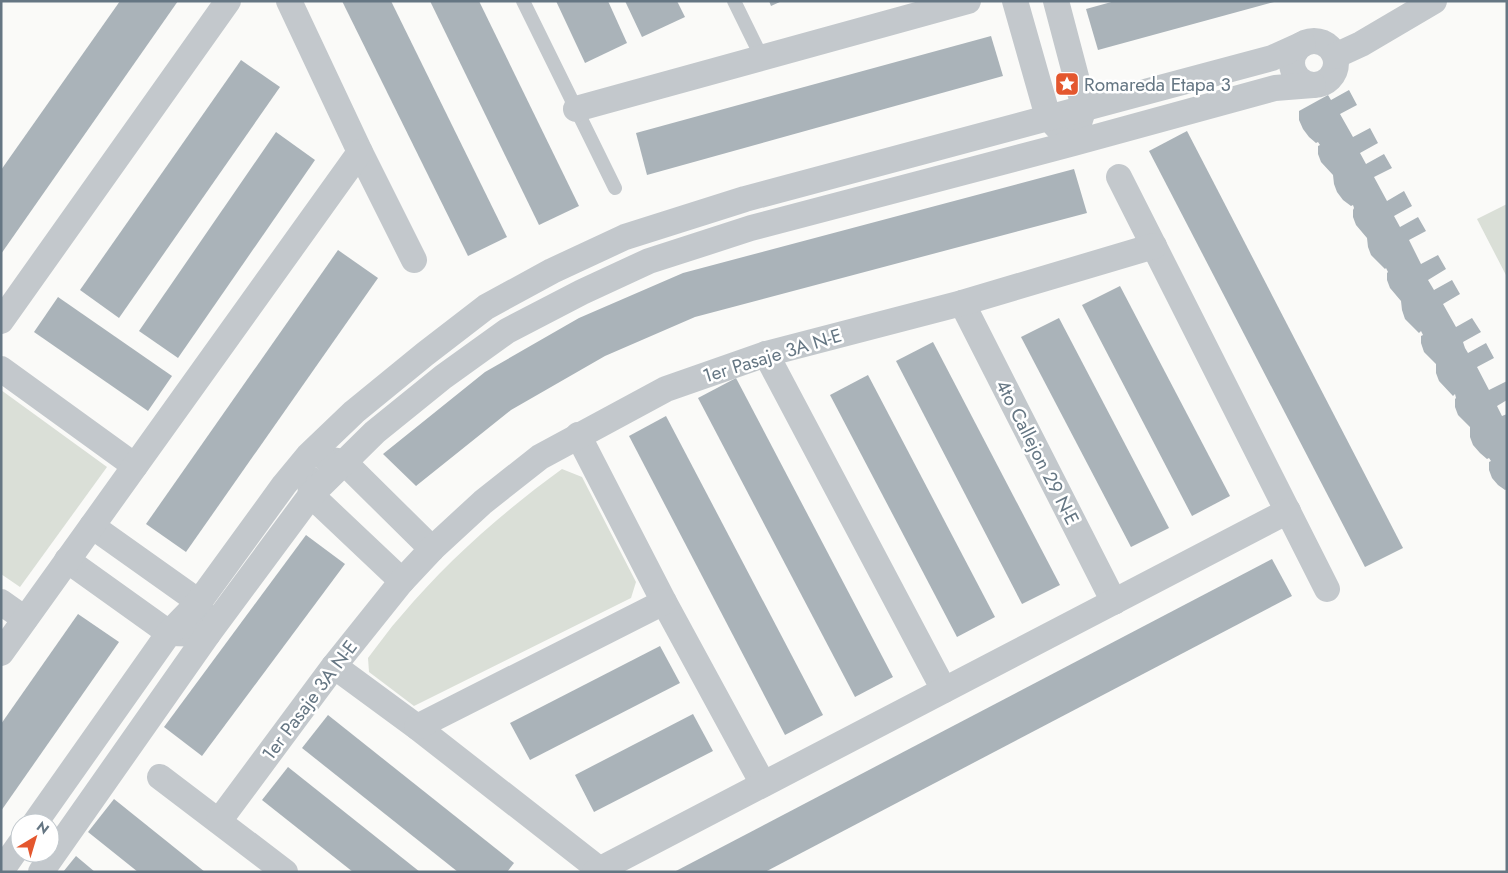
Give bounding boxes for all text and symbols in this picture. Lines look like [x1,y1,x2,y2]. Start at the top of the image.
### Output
place icon: Romareda Etapa 3 [1054,71,1080,97]
place label: Romareda Etapa 3 [1084,71,1231,98]
street label: 1er Pasaje 3A N-E [699,322,845,389]
street label: 4to Callejon 29 N-E [989,375,1086,530]
street label: 1er Pasaje 3A N-E [255,635,364,766]
north arrow [10,813,60,863]
text: N [32,816,54,839]

